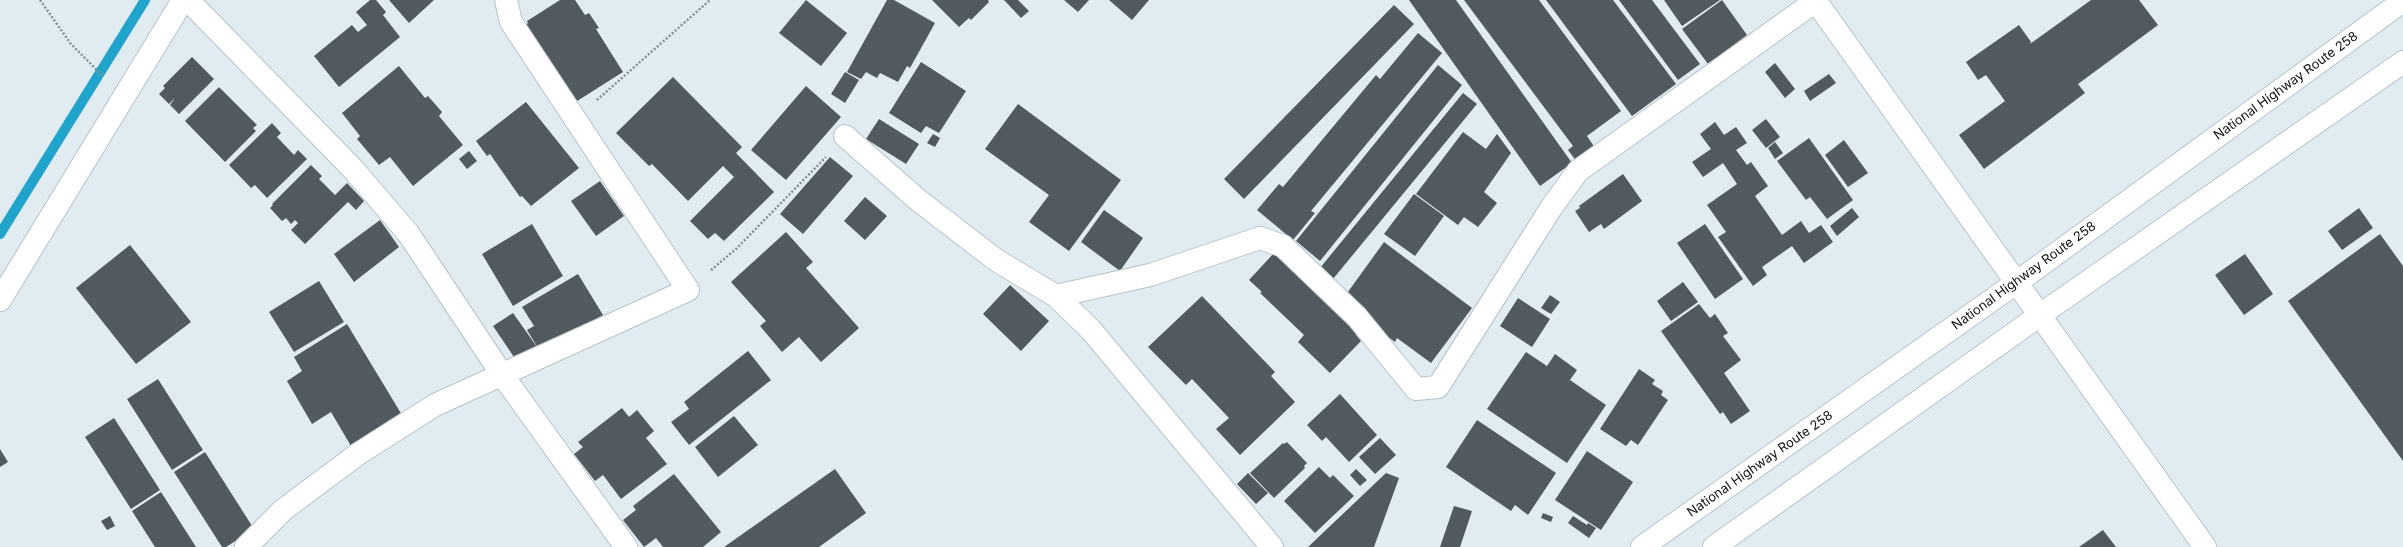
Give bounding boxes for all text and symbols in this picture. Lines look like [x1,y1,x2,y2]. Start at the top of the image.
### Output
street label: National Highway Route 258 [2211,29,2361,143]
street label: National Highway Route 258 [1949,219,2099,333]
street label: National Highway Route 258 [1684,408,1836,520]

